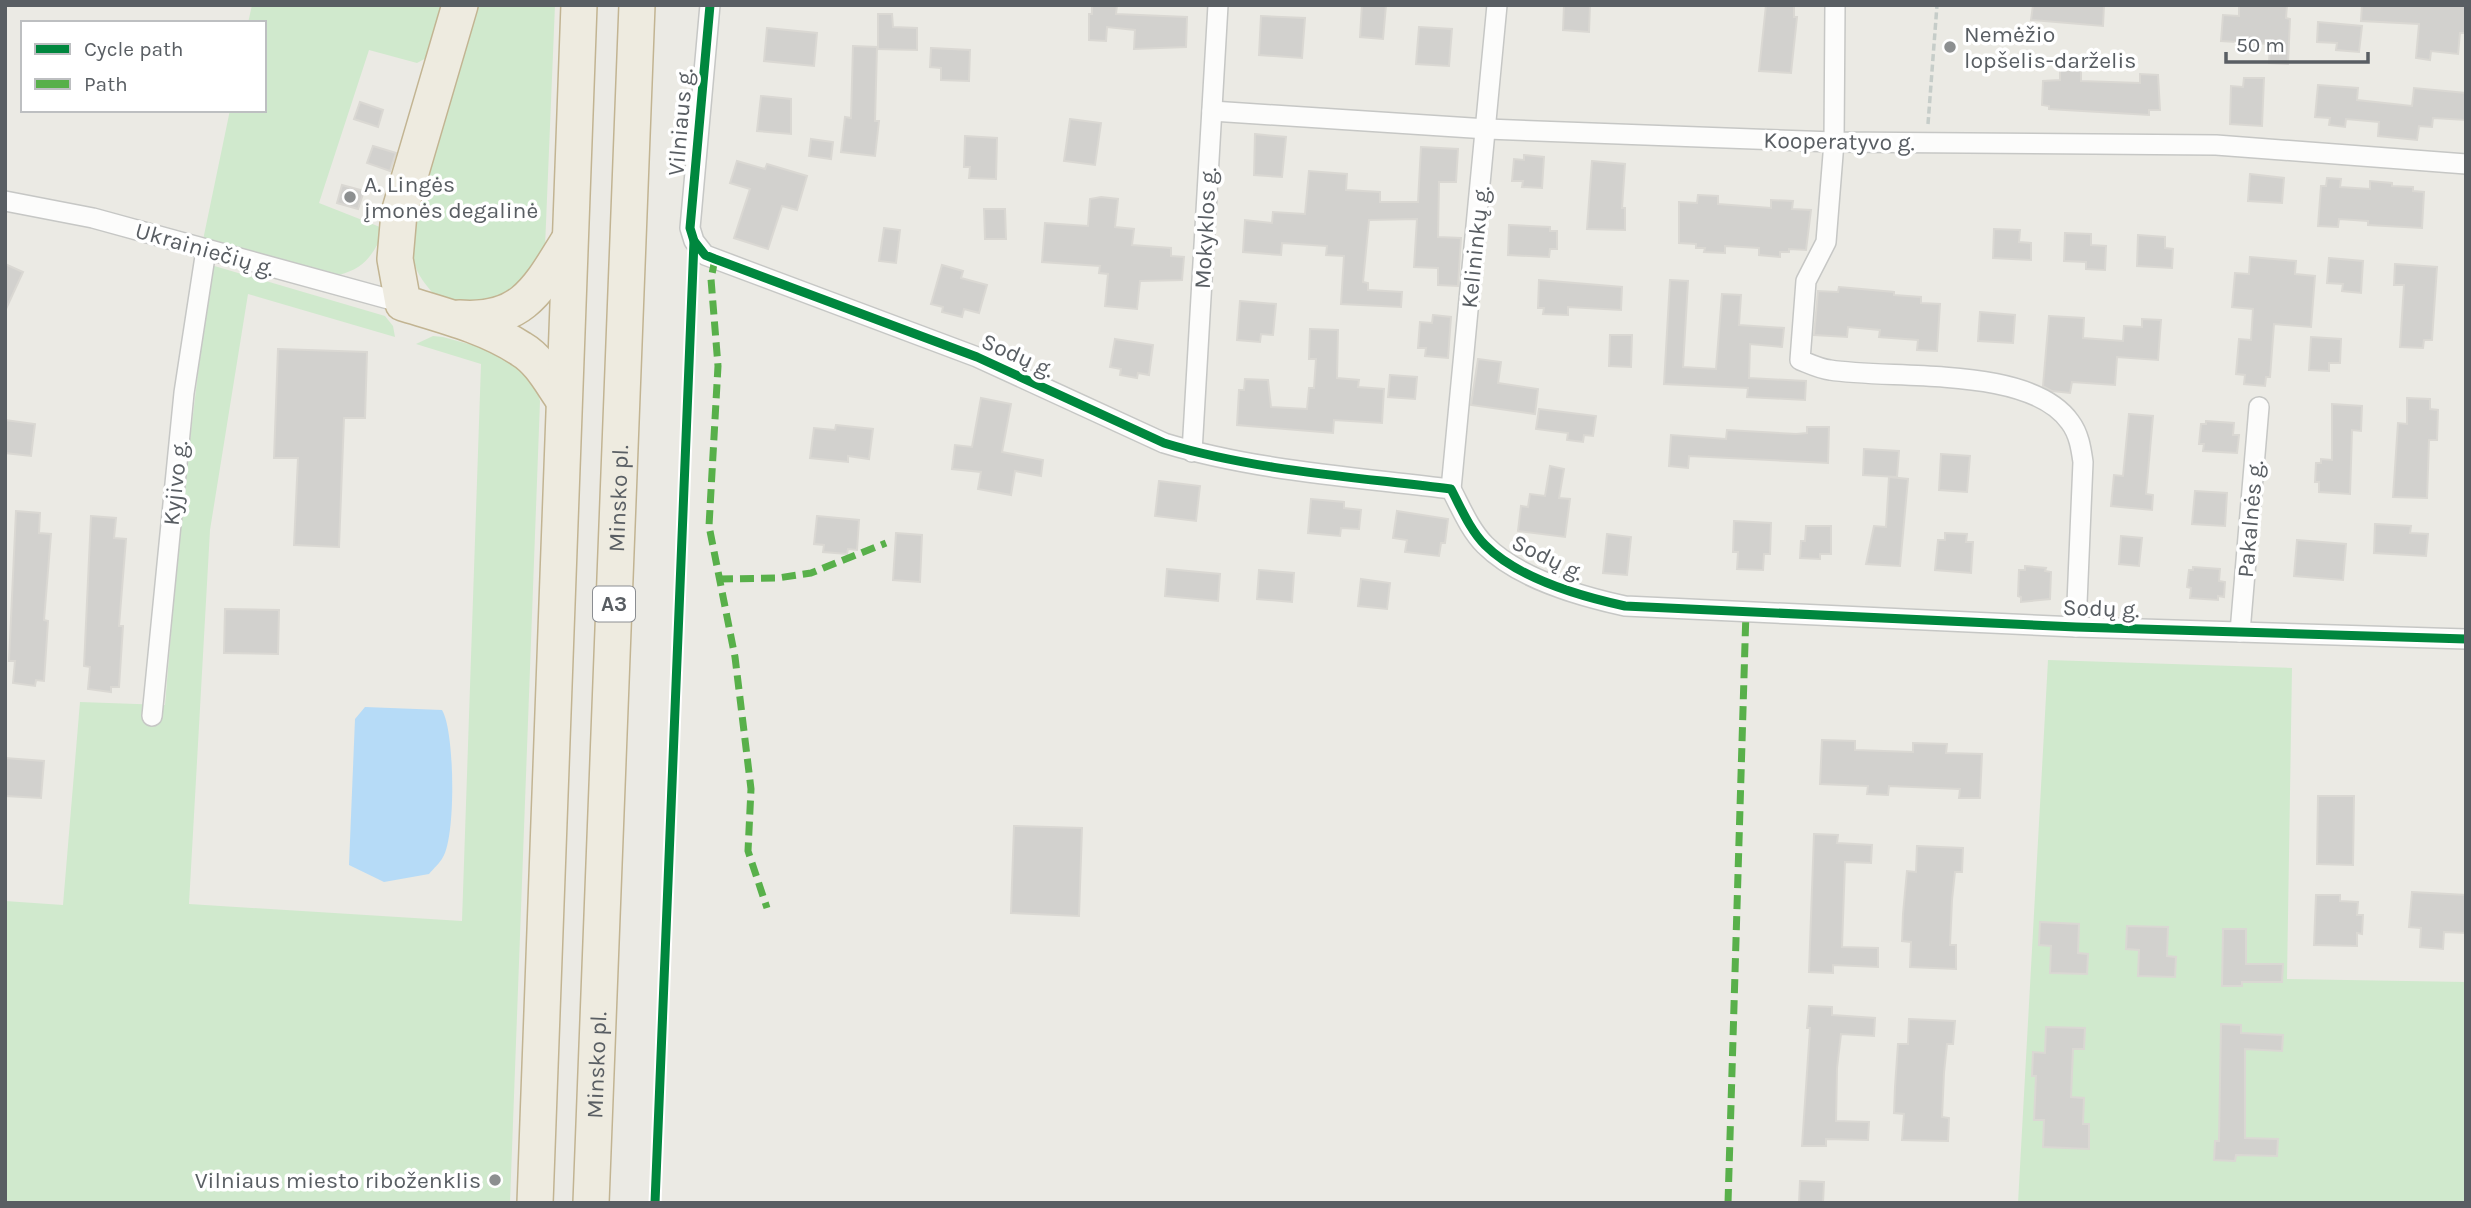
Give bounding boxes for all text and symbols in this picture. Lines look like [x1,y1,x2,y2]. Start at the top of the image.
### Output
legend [21,21,266,112]
place label: Nemėžio lopšelis-darželis [1964,21,2136,74]
scale bar [2226,21,2368,65]
text: 50 m [2236,33,2285,57]
text: Cycle path [84,37,184,61]
marker: Nemėžio lopšelis-darželis [1942,39,1958,55]
street label: Vilniaus g. [662,67,699,177]
text: Path [84,72,128,96]
street label: Kooperatyvo g. [1763,127,1915,156]
street label: Mokyklos g. [1189,166,1222,290]
place label: A. Lingės įmonės degalinė [364,171,538,224]
street label: Kelininkų g. [1456,184,1495,310]
marker: A. Lingės įmonės degalinė [342,189,358,205]
street label: Ukrainiečių g. [132,217,278,282]
street label: Sodų g. [977,328,1058,383]
street label: Kyjivo g. [158,439,193,527]
street label: Minsko pl. [603,444,634,553]
street label: Pakalnės g. [2232,459,2269,579]
street label: Sodų g. [1507,529,1588,586]
road number: A3 [593,586,635,622]
street label: Sodų g. [2062,594,2140,623]
street label: Minsko pl. [581,1011,612,1119]
place label: Vilniaus miesto riboženklis [195,1167,481,1194]
marker: Vilniaus miesto riboženklis [487,1172,503,1188]

